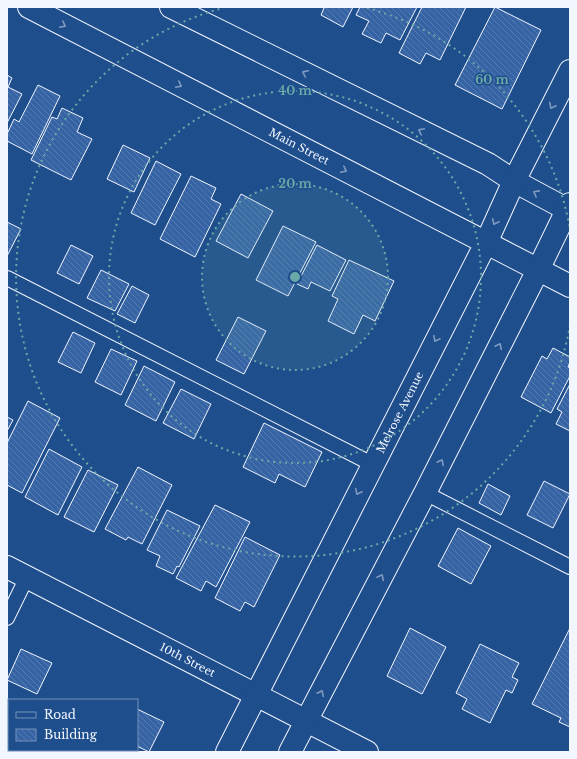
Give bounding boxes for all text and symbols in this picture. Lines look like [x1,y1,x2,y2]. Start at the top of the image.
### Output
one-way arrow [59,20,67,28]
one-way arrow [301,71,309,78]
text: 60 m [475,72,510,87]
one-way arrow [175,80,182,87]
text: 40 m [278,83,312,98]
one-way arrow [550,102,557,109]
street label: Main Street [267,125,332,168]
one-way arrow [418,128,425,136]
one-way arrow [340,165,347,173]
text: 20 m [278,176,312,191]
one-way arrow [532,190,540,197]
one-way arrow [492,218,500,226]
centre of rings [288,270,302,284]
one-way arrow [434,334,441,342]
one-way arrow [495,342,502,350]
street label: Melrose Avenue [373,369,426,456]
one-way arrow [436,458,444,466]
one-way arrow [356,488,363,495]
one-way arrow [376,574,384,581]
street label: 10th Street [157,640,219,680]
one-way arrow [316,689,324,697]
legend [8,699,138,751]
text: Road [44,707,76,722]
text: Building [44,727,98,742]

